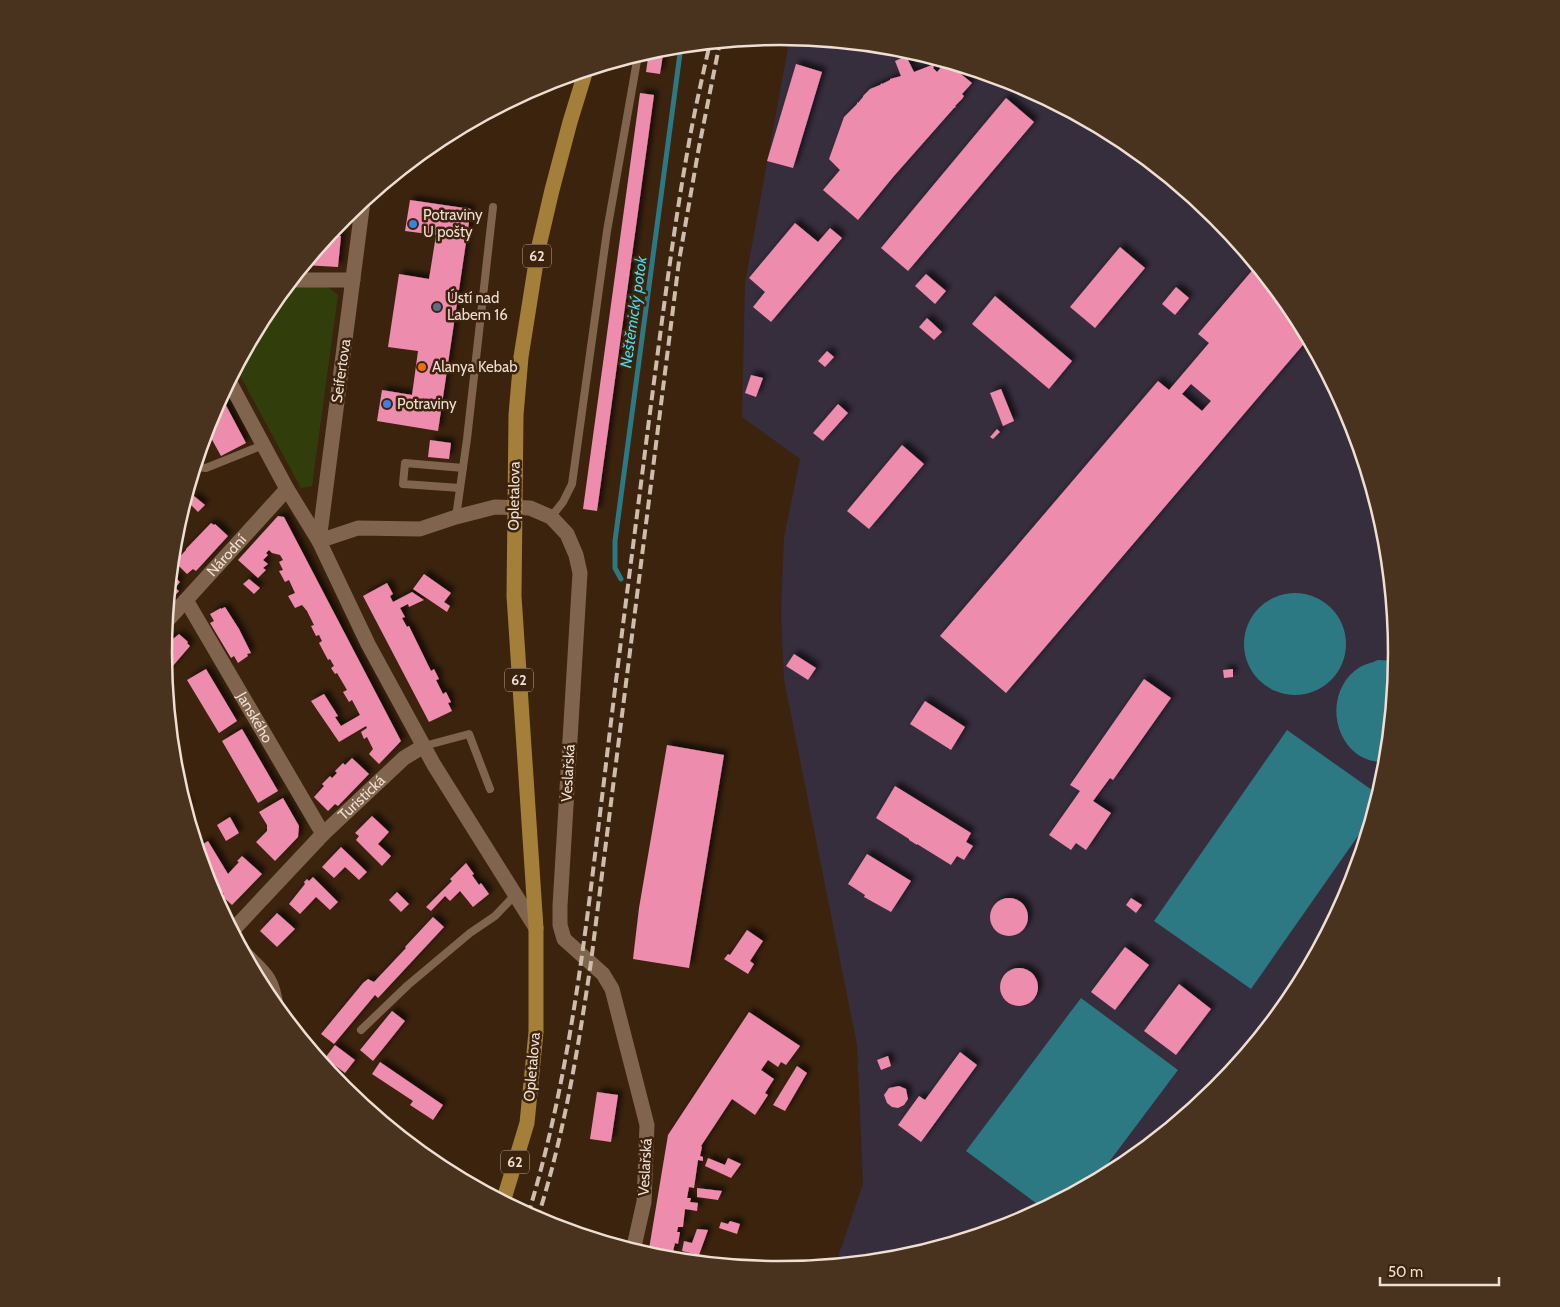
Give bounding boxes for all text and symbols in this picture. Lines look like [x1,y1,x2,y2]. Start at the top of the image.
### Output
place label: Potraviny U pošty [423,206,483,241]
marker: Potraviny U pošty [407,218,419,230]
road number: 62 [523,245,551,268]
water label: Neštěmický potok [616,254,651,369]
place label: Ústí nad Labem 16 [447,288,508,324]
marker: Ústí nad Labem 16 [431,301,443,313]
street label: Seifertova [328,337,355,404]
place label: Alanya Kebab [432,358,518,376]
marker: Alanya Kebab [416,361,428,373]
place label: Potraviny [397,395,457,413]
marker: Potraviny [381,398,393,410]
street label: Opletalova [504,460,524,531]
street label: Národní [203,531,250,580]
road number: 62 [505,668,533,692]
street label: Janského [232,688,277,746]
street label: Veslařská [558,743,579,802]
street label: Turistická [334,771,389,824]
street label: Opletalova [520,1031,544,1102]
street label: Veslařská [635,1137,656,1196]
road number: 62 [501,1150,529,1174]
scale bar [1380,1254,1499,1286]
text: 50 m [1388,1263,1423,1281]

